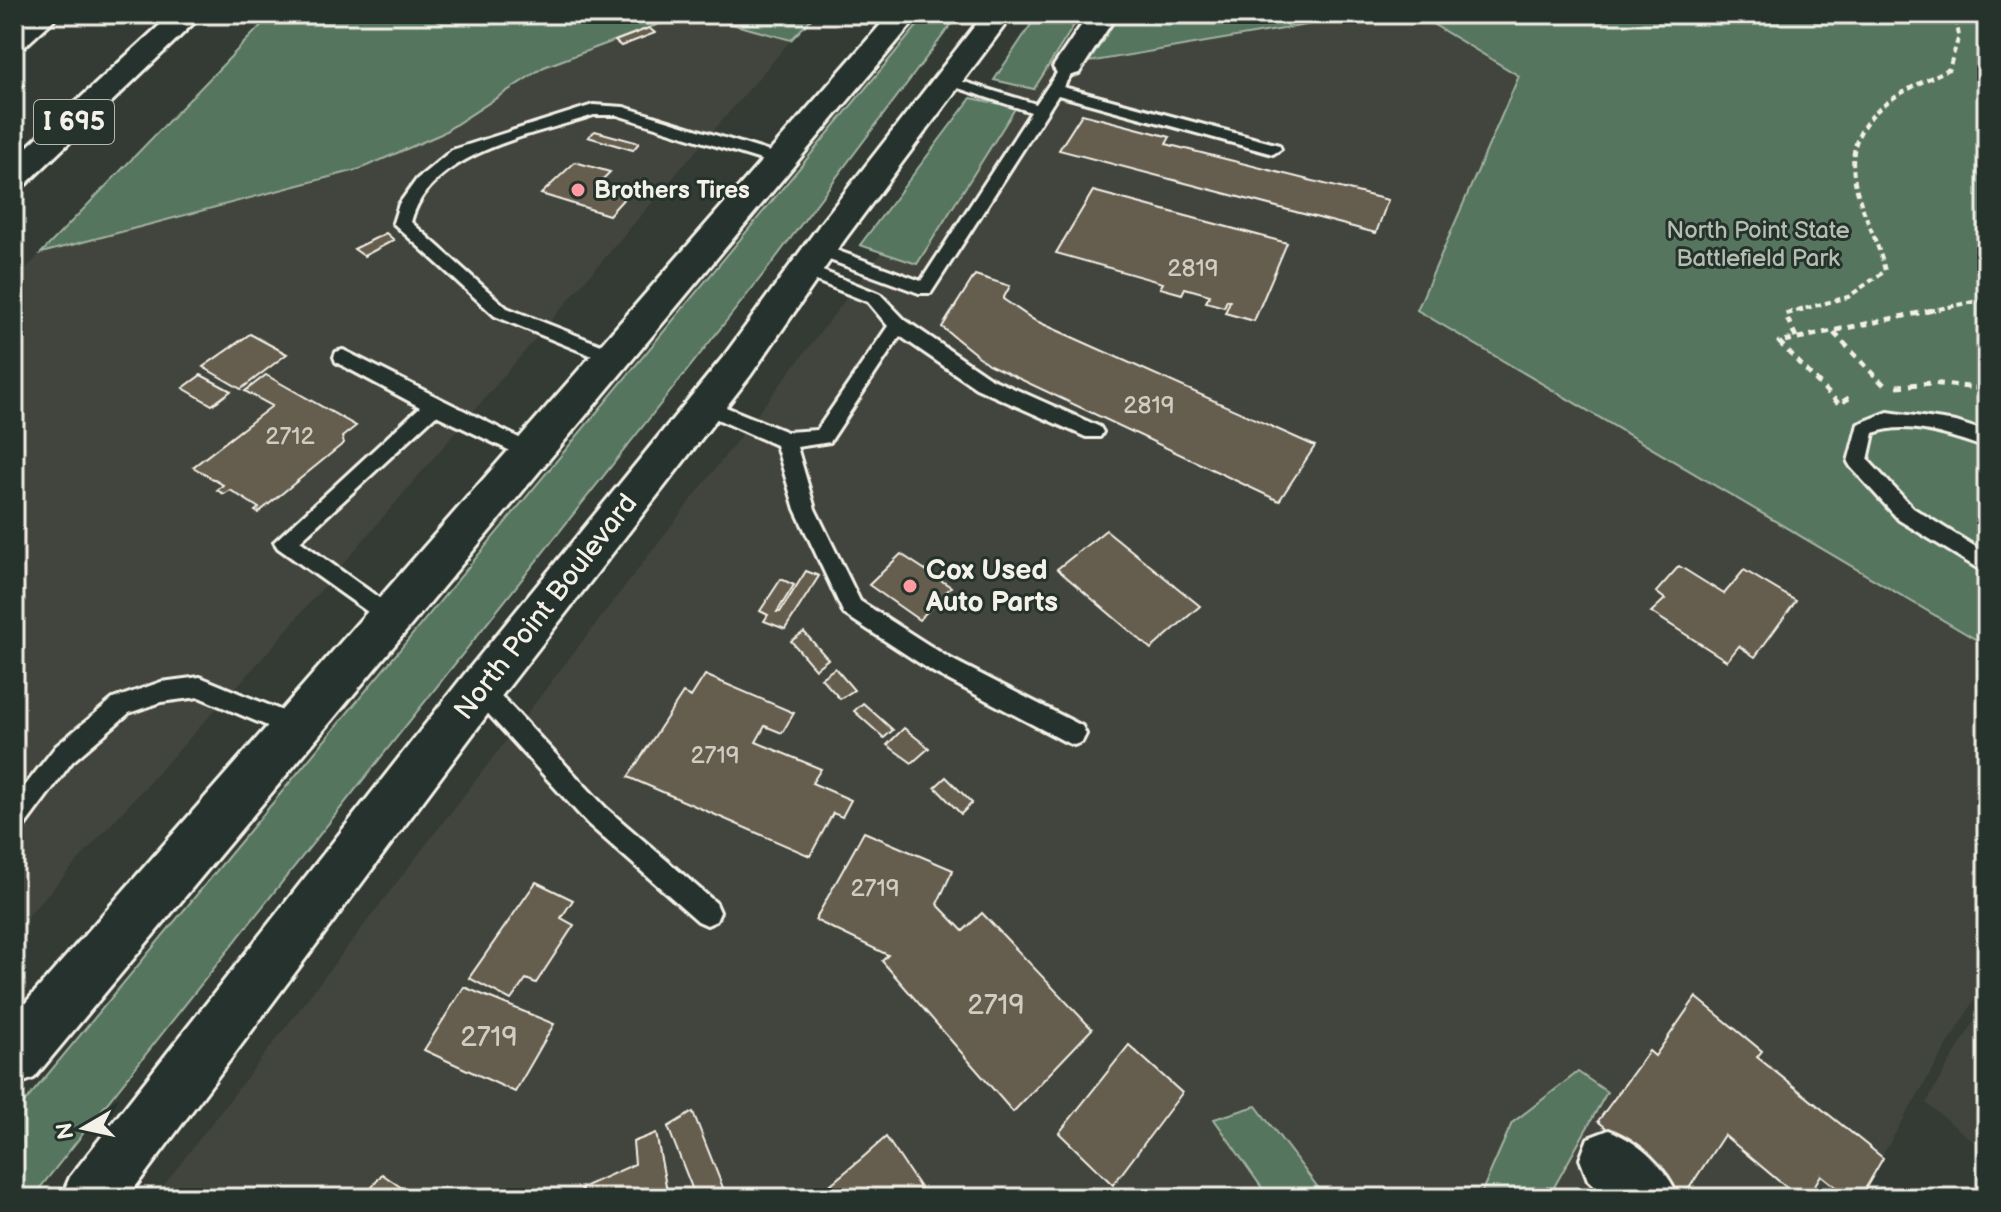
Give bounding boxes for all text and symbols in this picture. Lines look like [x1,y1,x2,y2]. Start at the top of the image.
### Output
road number: I 695 [34,100,114,144]
place label: Brothers Tires [594,176,750,205]
marker: Brothers Tires [569,181,587,199]
park label: North Point State Battlefield Park [1666,216,1850,273]
house number: 2819 [1167,254,1219,283]
house number: 2819 [1123,391,1175,420]
house number: 2712 [265,422,315,451]
street label: North Point Boulevard [448,488,644,726]
place label: Cox Used Auto Parts [925,554,1058,619]
marker: Cox Used Auto Parts [901,577,919,595]
house number: 2719 [690,741,740,770]
house number: 2719 [850,874,900,903]
house number: 2719 [967,989,1025,1022]
house number: 2719 [460,1021,518,1054]
north arrow [44,1088,124,1168]
text: N [51,1121,80,1141]

